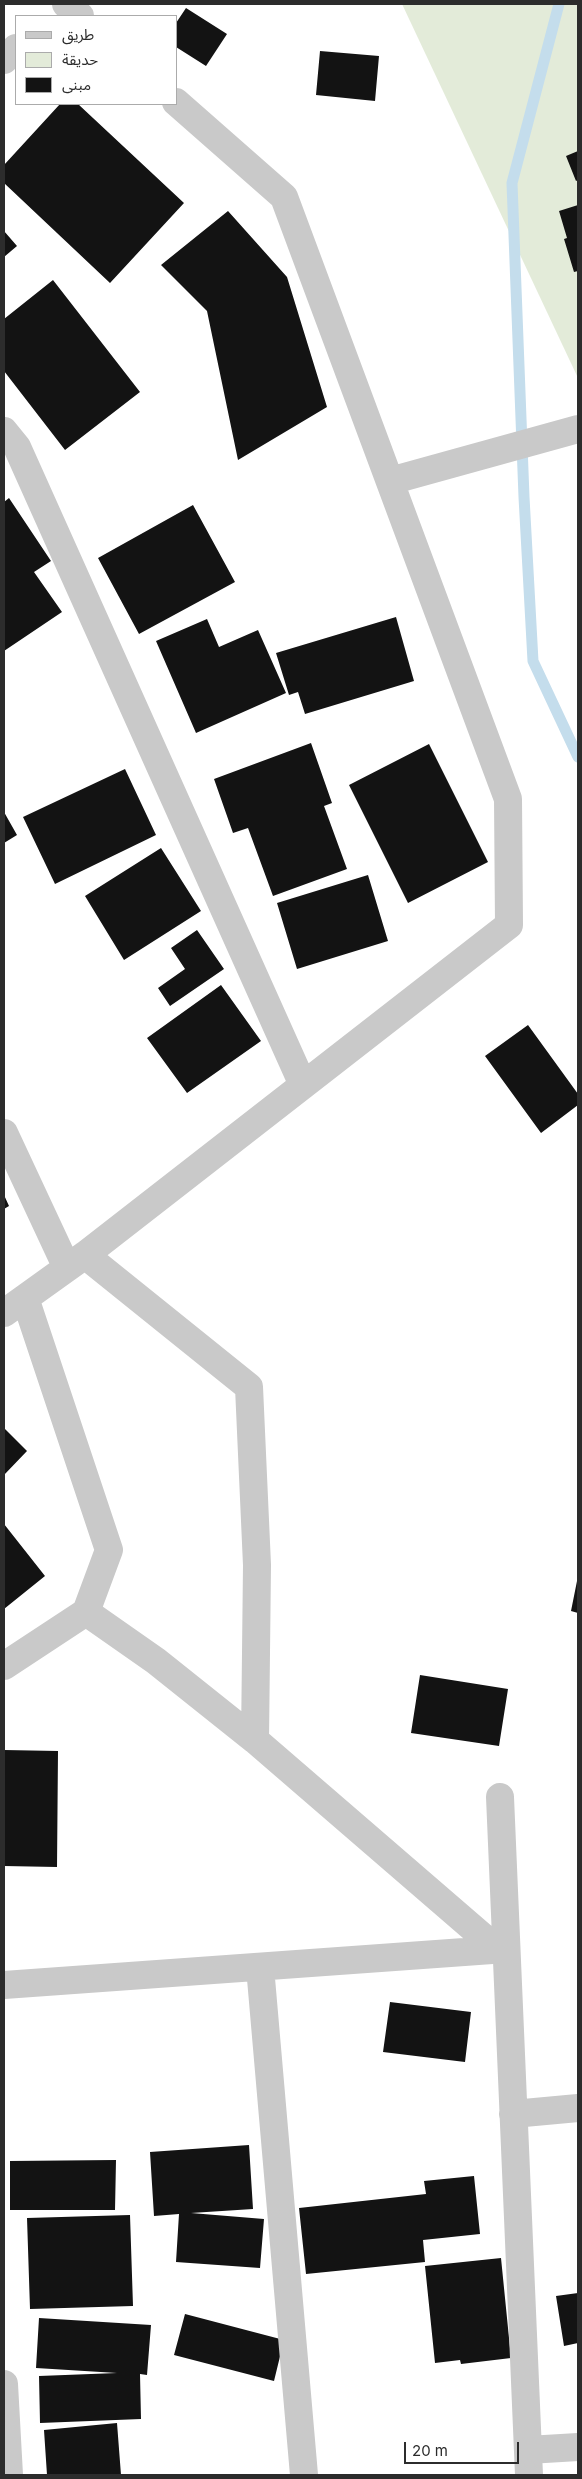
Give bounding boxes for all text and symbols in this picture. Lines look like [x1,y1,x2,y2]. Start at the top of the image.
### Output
legend [15,15,178,105]
text: طريق [62,25,94,44]
text: حديقة [62,50,98,69]
text: مبنى [62,75,91,94]
scale bar [407,2432,522,2464]
text: 20 m [412,2441,448,2460]

